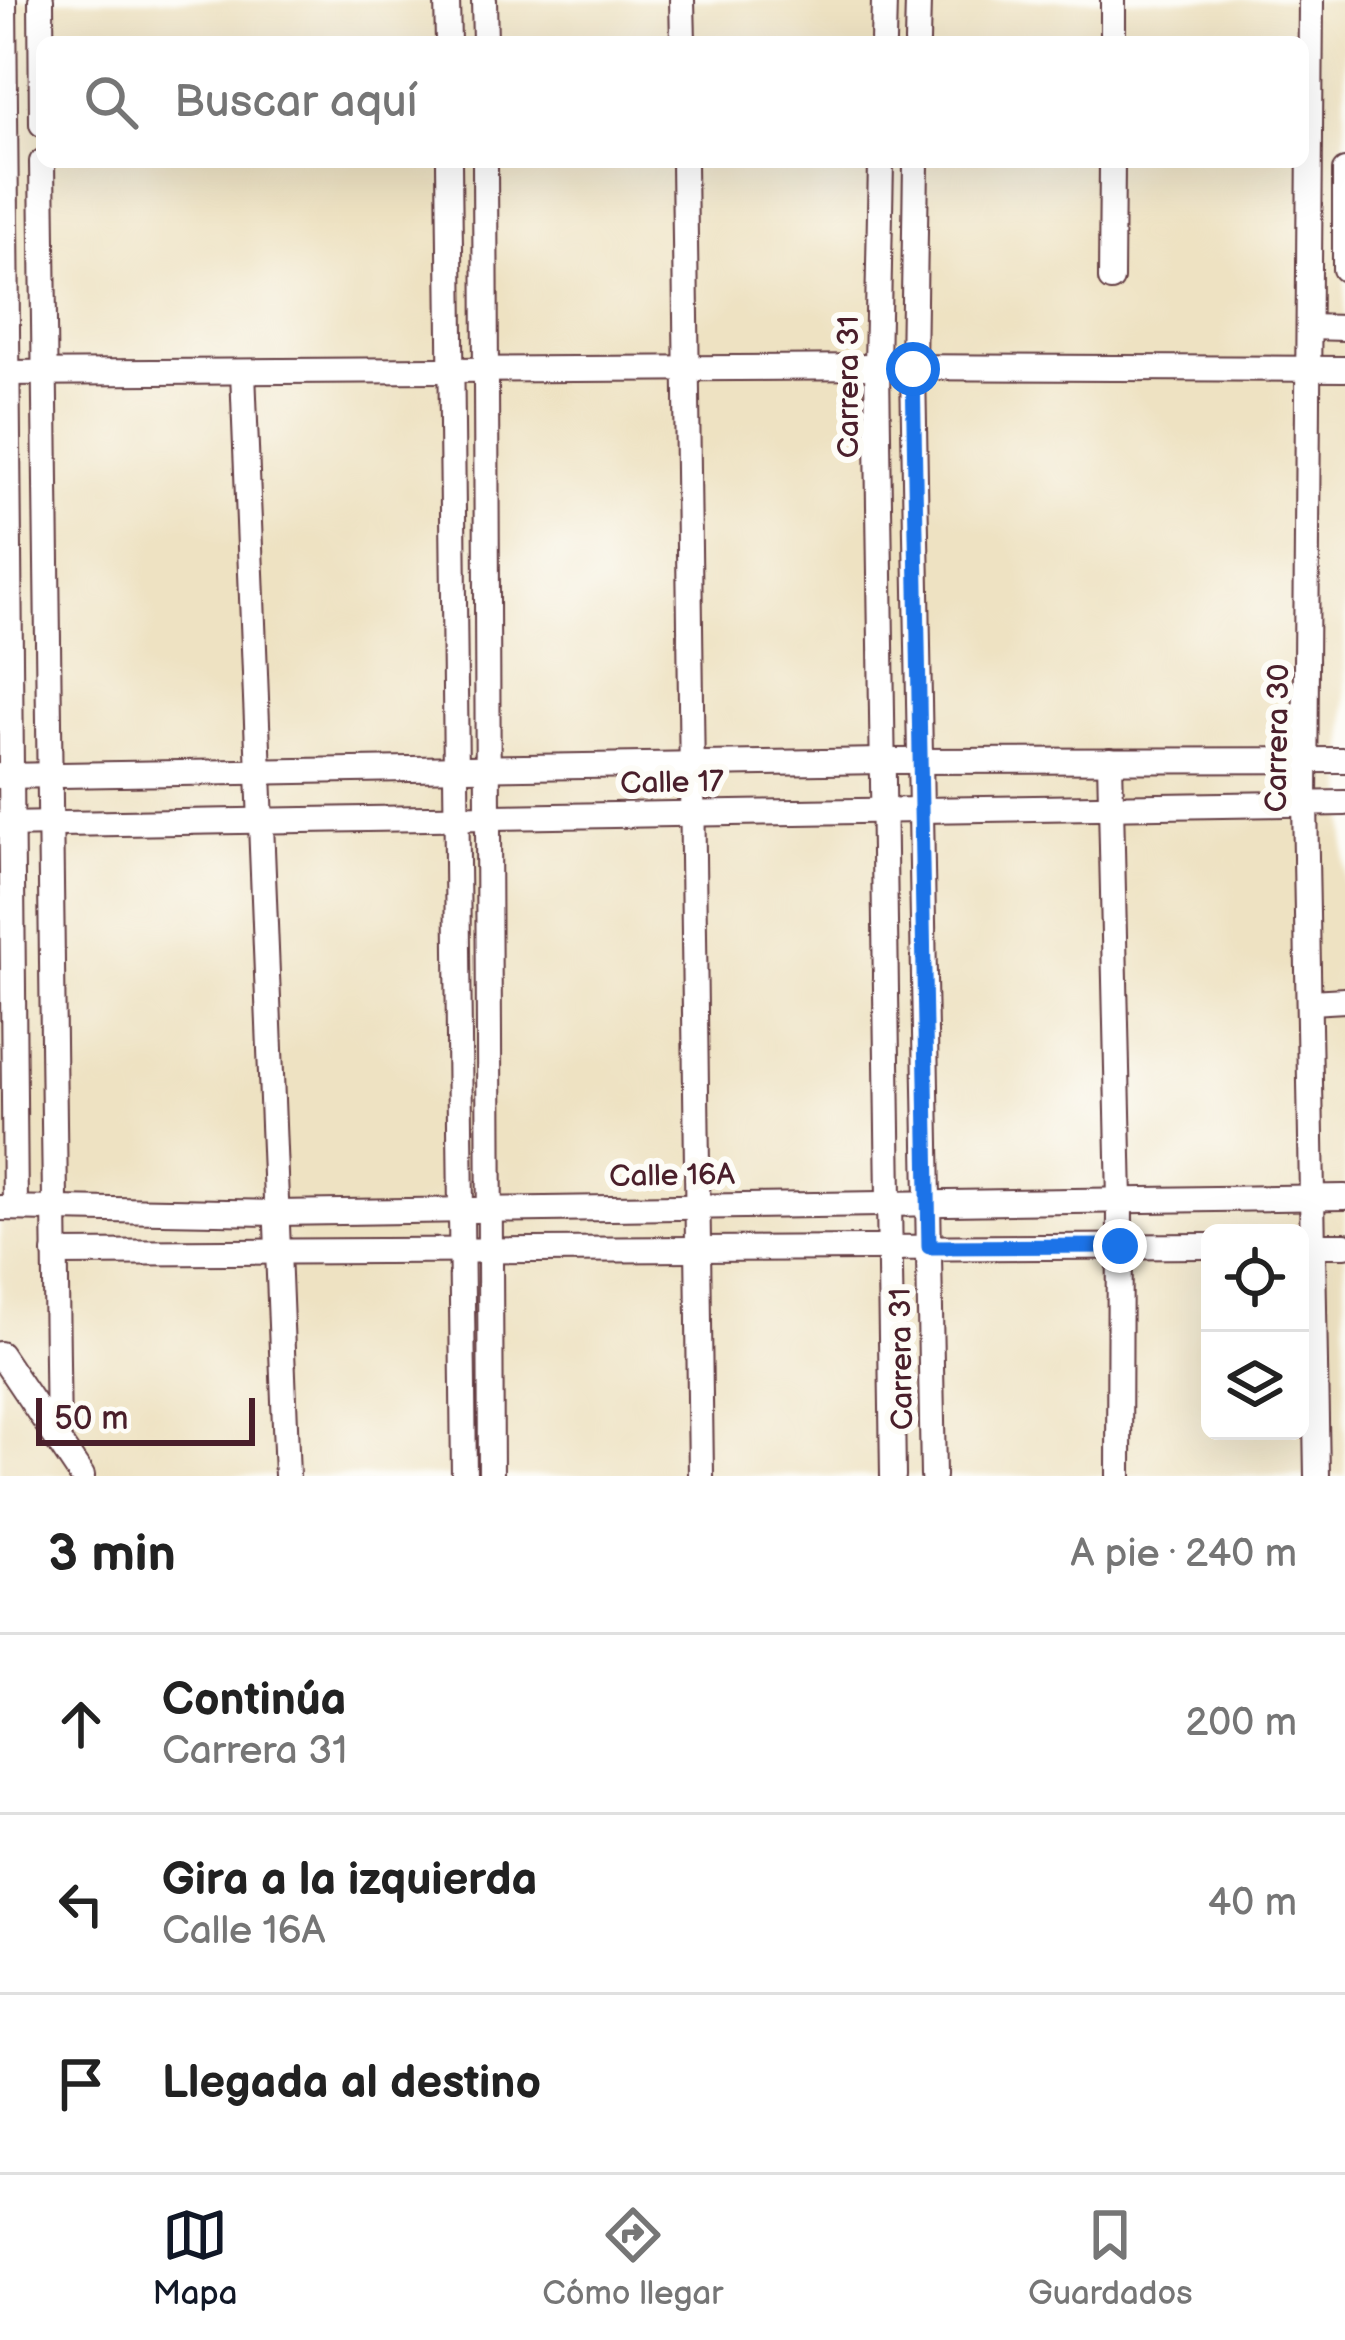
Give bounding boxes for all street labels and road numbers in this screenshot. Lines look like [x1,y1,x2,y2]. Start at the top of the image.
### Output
street label: Carrera 31 [831,316,867,458]
street label: Carrera 30 [1259,663,1297,813]
street label: Calle 17 [620,764,724,802]
street label: Calle 16A [609,1157,736,1195]
street label: Carrera 31 [883,1287,921,1431]

